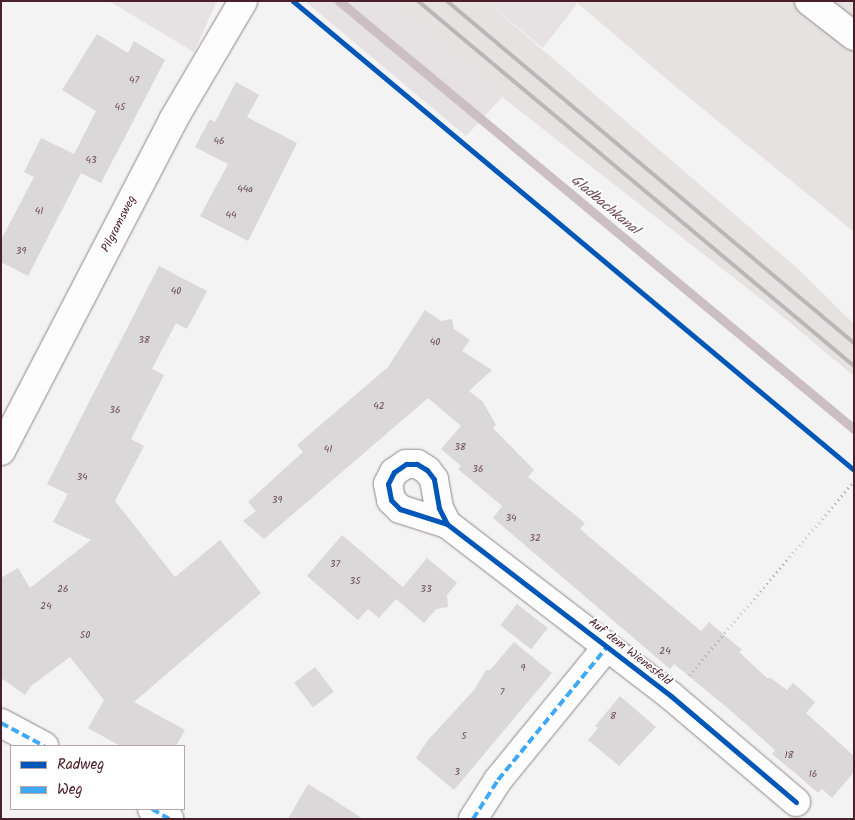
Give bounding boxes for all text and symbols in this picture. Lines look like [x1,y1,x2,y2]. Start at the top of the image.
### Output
house number: 47 [129,75,139,87]
house number: 45 [115,102,125,114]
house number: 46 [213,136,225,148]
house number: 43 [85,155,97,167]
water label: Gladbachkanal [568,172,642,238]
house number: 44a [237,184,253,196]
street label: Pilgramsweg [99,193,139,255]
house number: 41 [35,206,43,218]
house number: 44 [225,210,237,222]
house number: 39 [16,246,26,258]
house number: 40 [171,286,181,298]
house number: 38 [138,335,150,347]
house number: 40 [430,337,440,349]
house number: 42 [373,401,385,413]
house number: 36 [109,405,121,417]
house number: 38 [454,442,466,454]
house number: 41 [324,444,332,456]
house number: 36 [472,464,484,476]
house number: 34 [76,472,88,484]
house number: 39 [272,495,282,507]
house number: 34 [505,513,517,525]
house number: 32 [529,533,541,545]
house number: 37 [330,559,340,571]
house number: 35 [349,576,361,588]
house number: 26 [57,584,69,596]
house number: 33 [420,584,432,596]
house number: 24 [40,601,52,613]
street label: Auf dem Wienesfeld [586,615,674,689]
house number: 50 [80,630,90,642]
house number: 24 [659,646,671,658]
house number: 9 [521,663,525,675]
house number: 7 [500,687,504,699]
house number: 8 [610,711,616,723]
house number: 5 [461,731,467,743]
legend [10,745,185,810]
house number: 18 [784,750,794,762]
text: Radweg [57,753,104,777]
house number: 3 [454,767,460,779]
house number: 16 [809,769,817,781]
text: Weg [57,778,83,802]

